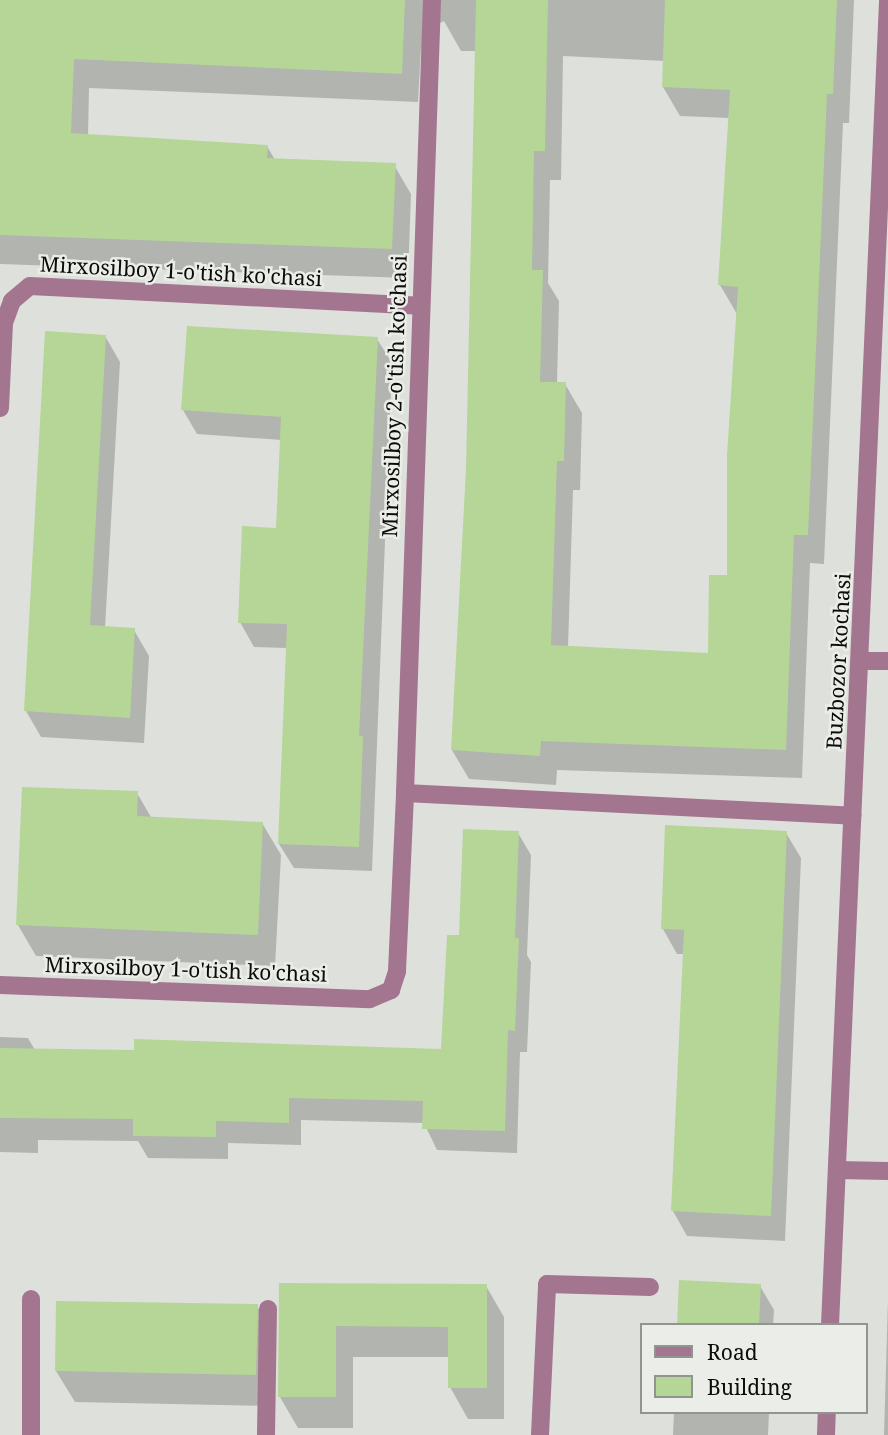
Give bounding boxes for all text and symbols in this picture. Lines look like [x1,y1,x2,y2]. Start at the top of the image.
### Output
street label: Mirxosilboy 1-o'tish ko'chasi [39,251,323,291]
street label: Mirxosilboy 2-o'tish ko'chasi [376,254,412,538]
street label: Buzbozor kochasi [821,572,855,750]
street label: Mirxosilboy 1-o'tish ko'chasi [44,951,328,987]
legend [640,1323,867,1414]
text: Road [707,1338,758,1366]
text: Building [707,1373,792,1401]

